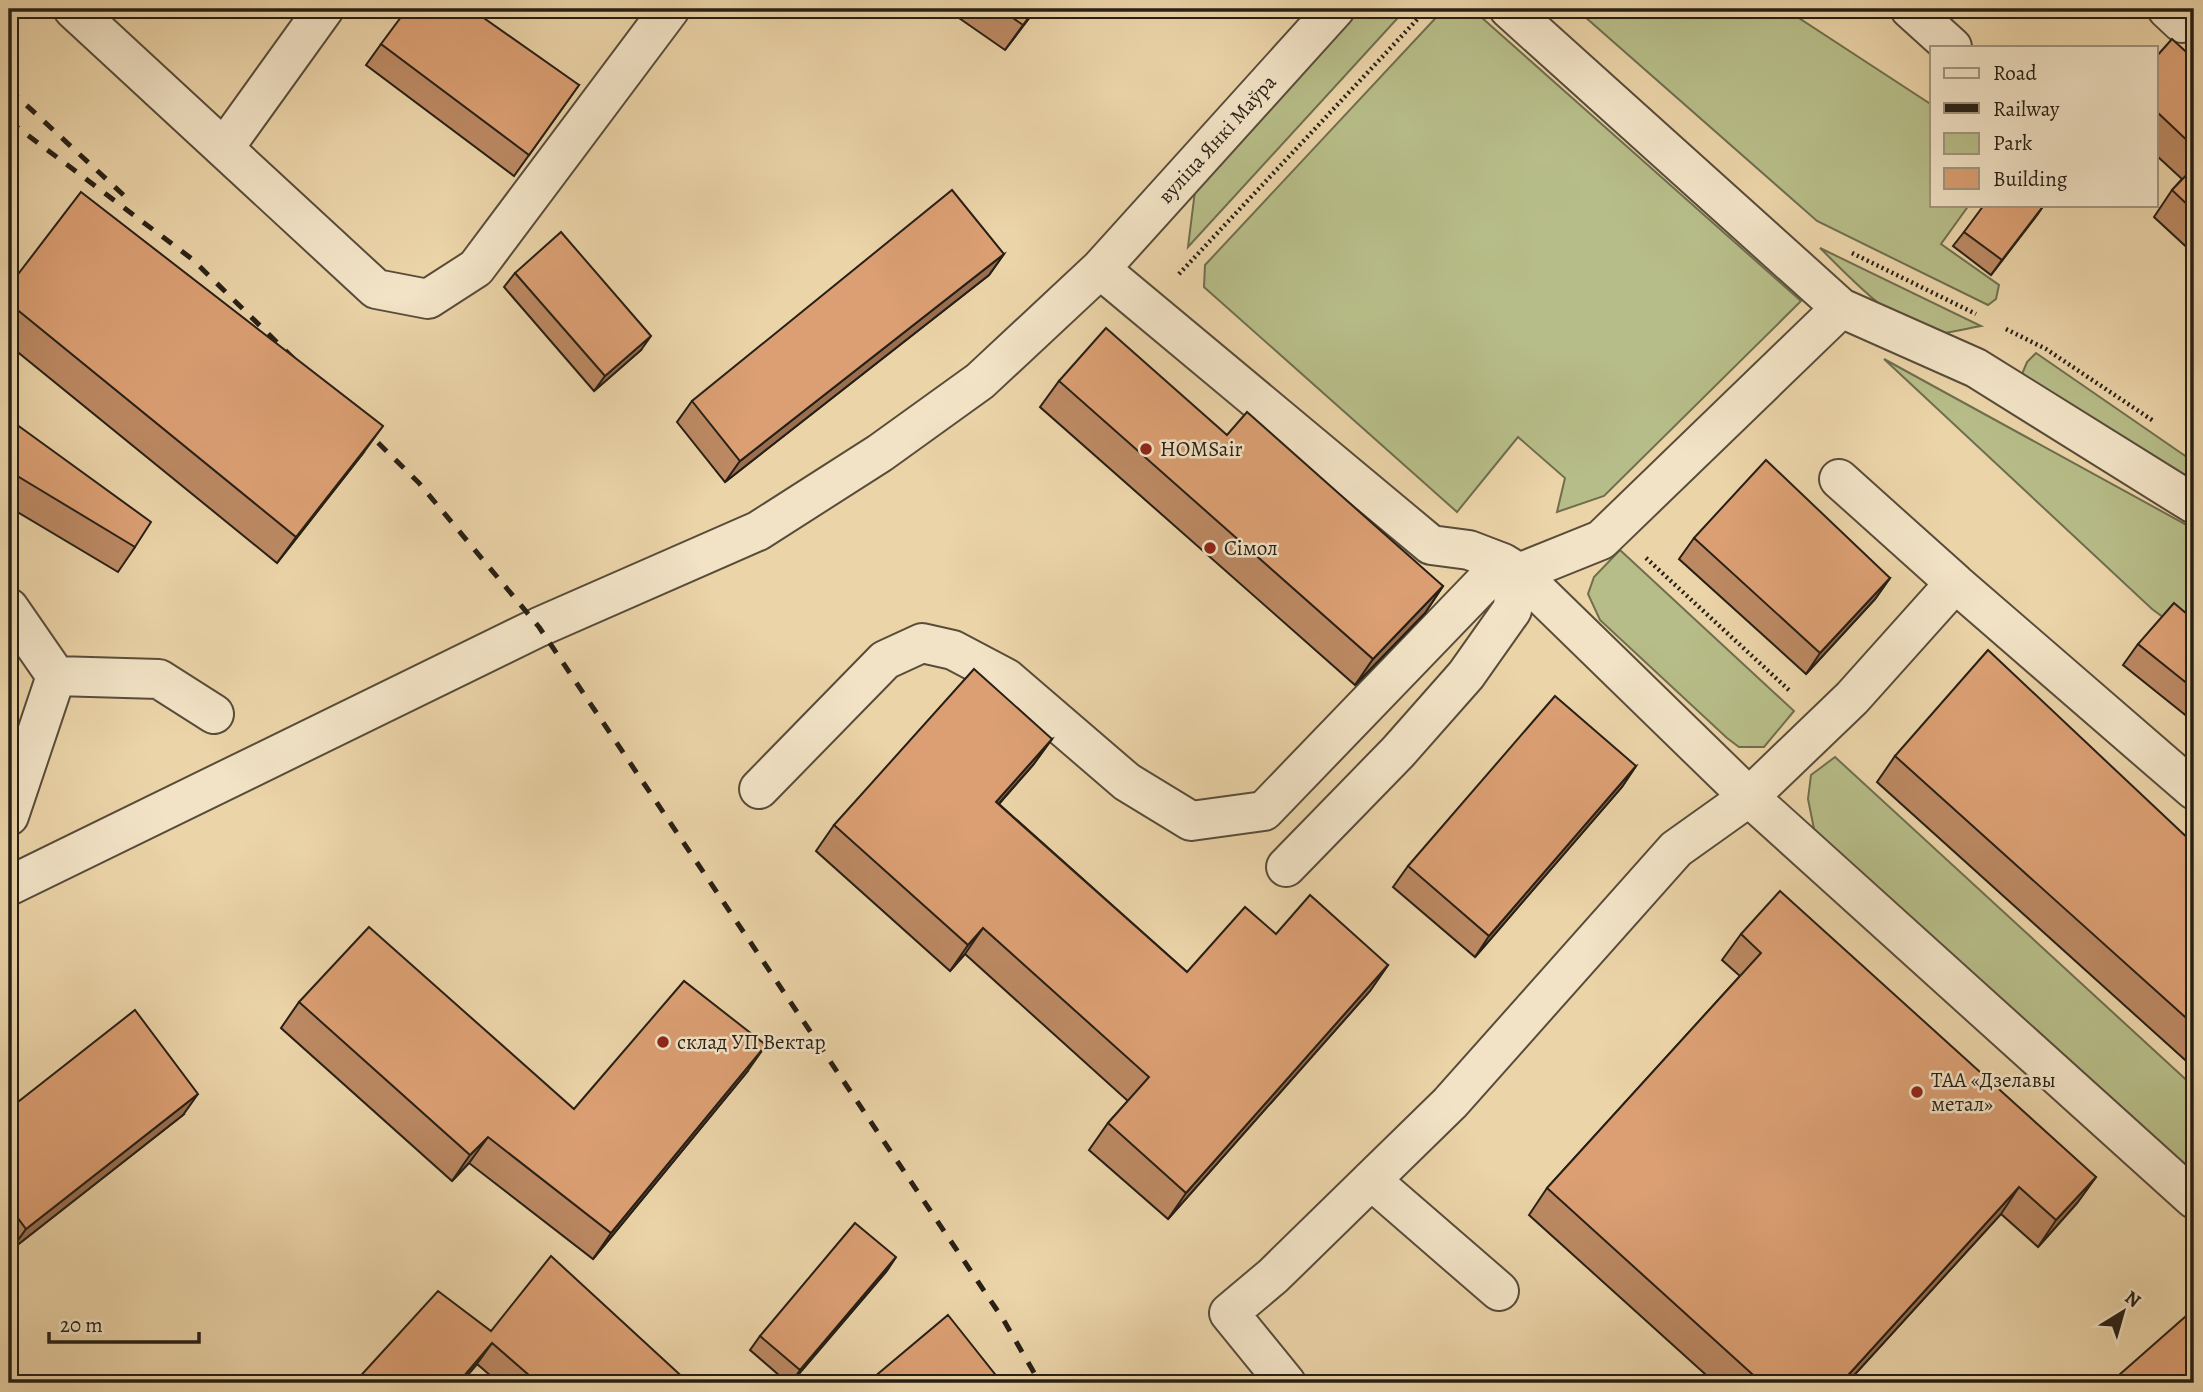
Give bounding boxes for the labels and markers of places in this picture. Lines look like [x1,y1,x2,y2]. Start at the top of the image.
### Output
place label: HOMSair [1160,435,1243,463]
marker: HOMSair [1138,441,1154,457]
place label: Сімол [1224,534,1278,562]
marker: Сімол [1202,540,1218,556]
place label: склад УП Вектар [677,1028,826,1056]
marker: склад УП Вектар [655,1034,671,1050]
place label: ТАА «Дзелавы метал» [1931,1066,2056,1118]
marker: ТАА «Дзелавы метал» [1909,1084,1925,1100]

